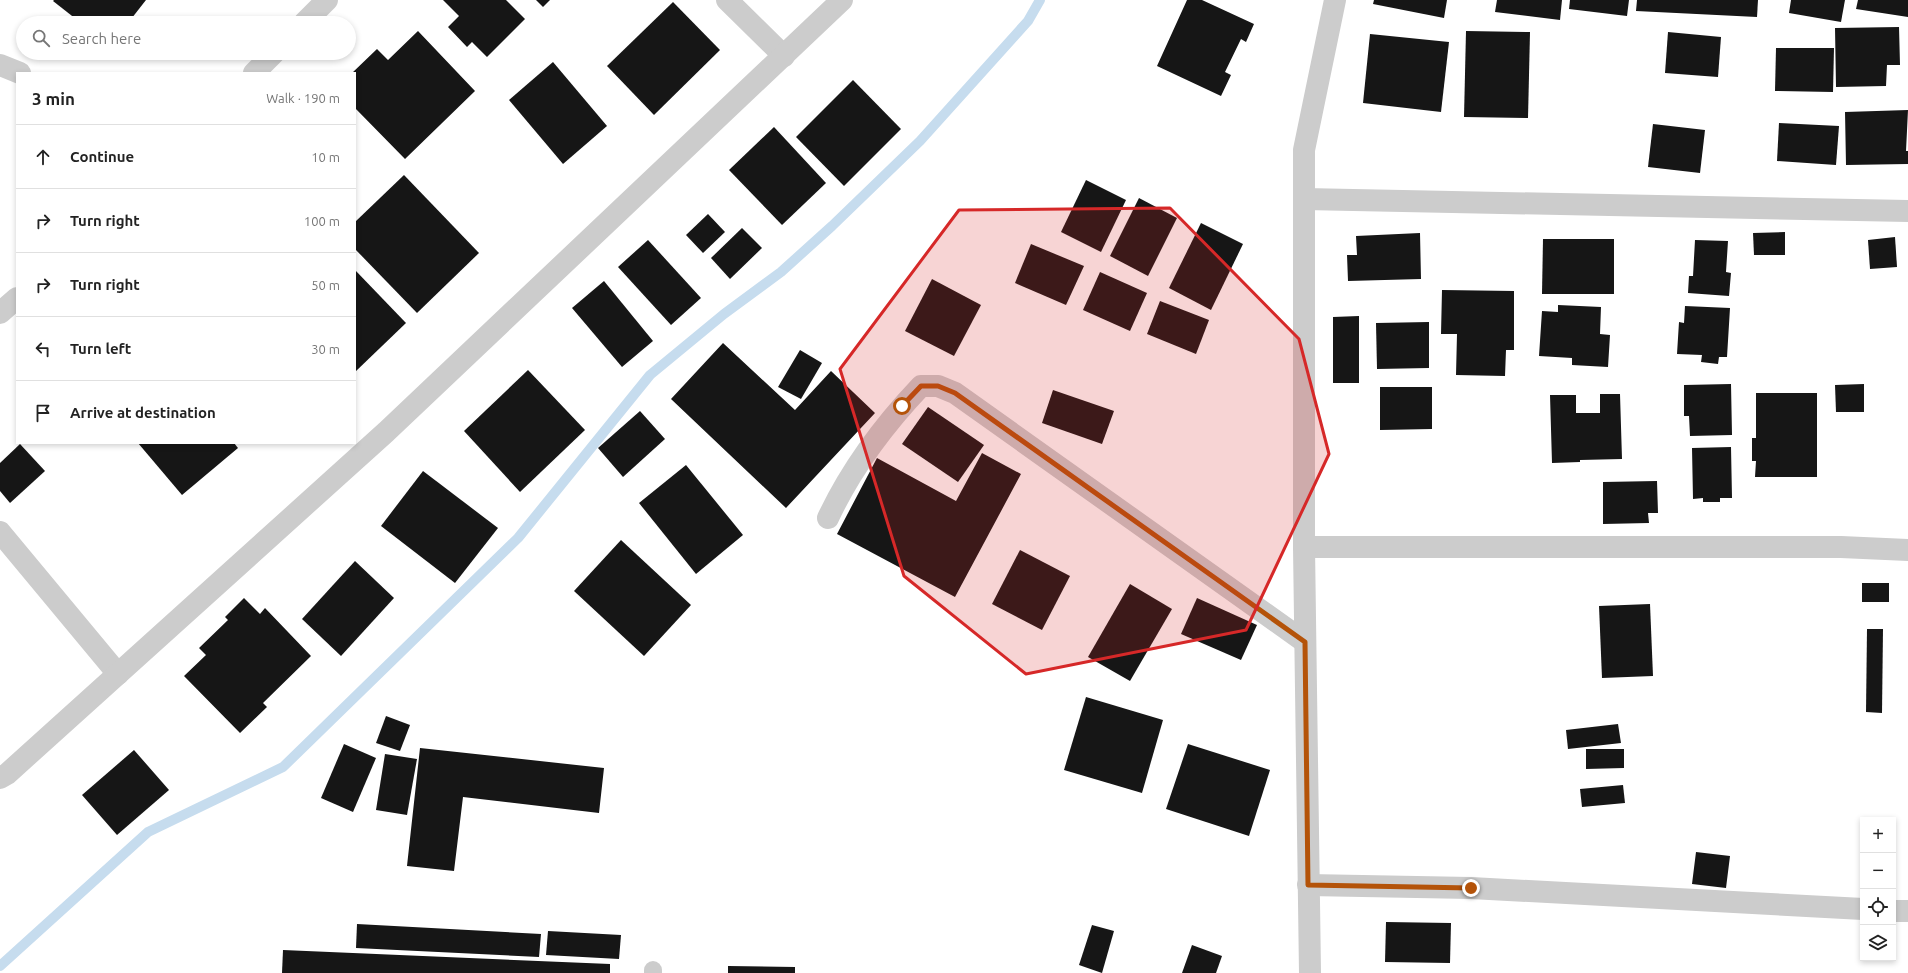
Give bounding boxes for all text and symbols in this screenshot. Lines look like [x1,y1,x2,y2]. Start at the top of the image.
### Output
search box [16,16,356,60]
icon: search [30,27,52,49]
text: Search here [62,30,141,47]
text: 3 min [32,89,75,108]
text: Walk · 190 m [266,91,340,105]
icon: ahead [32,146,54,168]
text: Continue [70,148,134,165]
text: 10 m [311,150,340,164]
icon: right [32,210,54,232]
text: Turn right [70,212,140,229]
text: 100 m [304,214,340,228]
icon: right [32,274,54,296]
text: Turn right [70,276,140,293]
text: 50 m [311,278,340,292]
icon: left [32,338,54,360]
text: Turn left [70,340,131,357]
text: 30 m [311,342,340,356]
route start [893,397,911,415]
icon: arrive [32,402,54,424]
text: Arrive at destination [70,404,216,421]
map controls [1860,817,1896,961]
button: + [1860,817,1896,853]
button: − [1860,853,1896,889]
route end [1462,879,1480,897]
button: locate [1860,889,1896,925]
button: layers [1860,925,1896,961]

